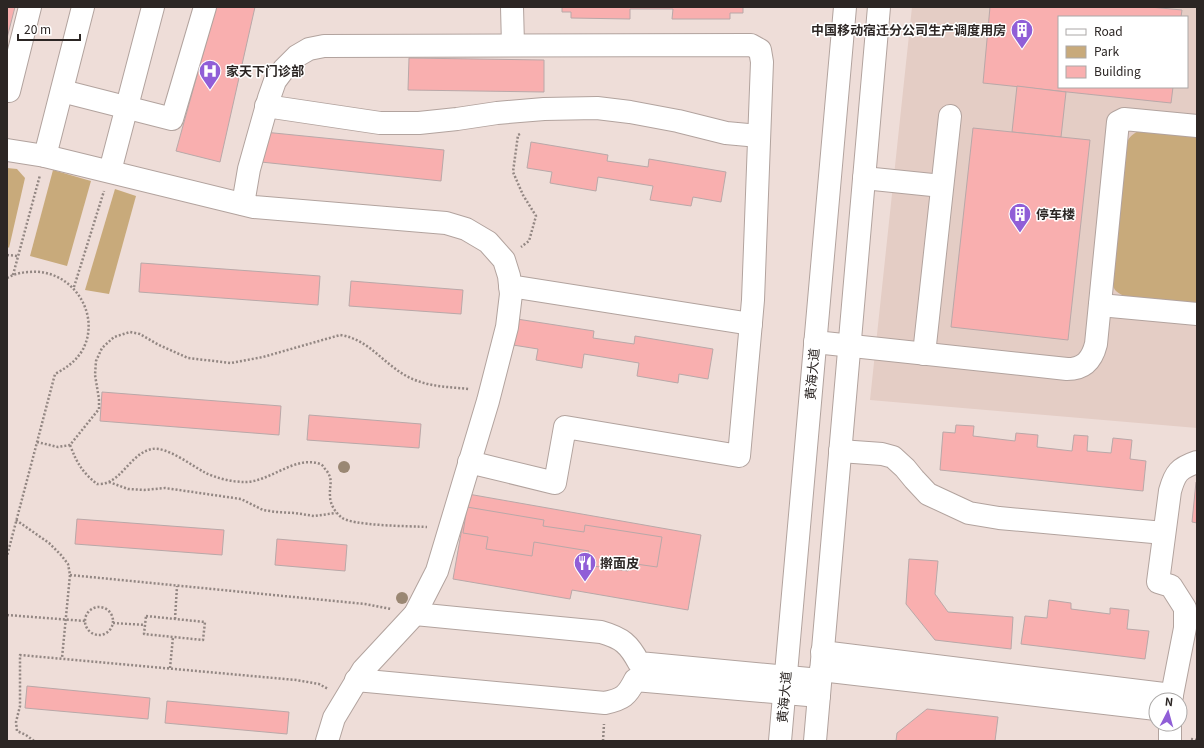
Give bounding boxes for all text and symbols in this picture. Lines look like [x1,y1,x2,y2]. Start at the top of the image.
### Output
scale bar [18,16,80,42]
legend [1058,16,1188,88]
building icon: 中国移动宿迁分公司生产调度用房 [1009,17,1035,50]
text: 20 m [24,20,51,37]
place label: 中国移动宿迁分公司生产调度用房 [811,20,1006,39]
text: Road [1094,22,1123,39]
text: Park [1094,42,1119,59]
hospital icon: 家天下门诊部 [197,58,223,91]
place label: 家天下门诊部 [226,61,304,80]
text: Building [1094,62,1141,79]
building icon: 停车楼 [1007,201,1033,234]
place label: 停车楼 [1036,204,1075,223]
street label: 黄海大道 [800,347,823,401]
restaurant icon: 擀面皮 [572,550,598,583]
place label: 擀面皮 [600,553,639,572]
street label: 黄海大道 [772,670,795,724]
north arrow [1148,692,1188,732]
text: N [1164,693,1174,709]

